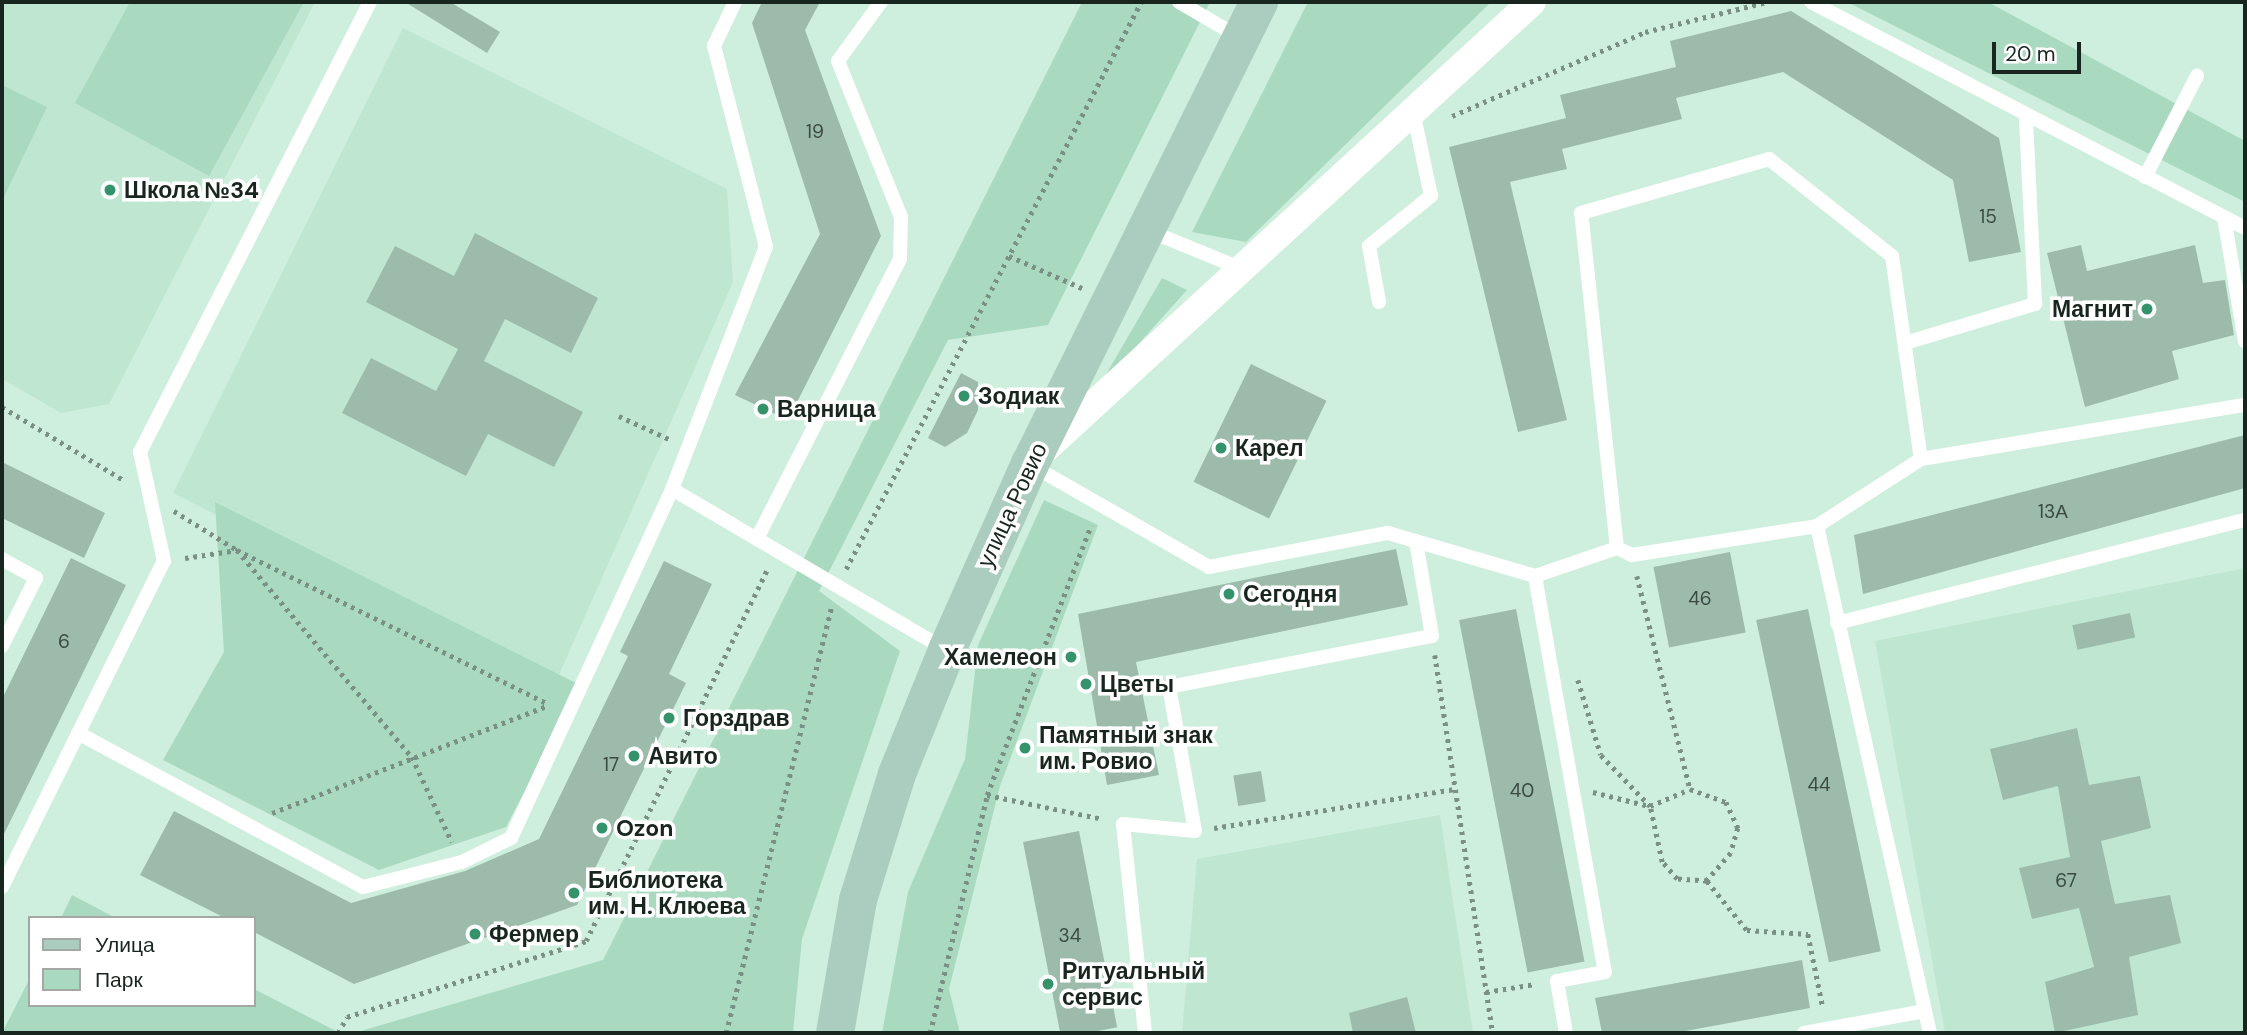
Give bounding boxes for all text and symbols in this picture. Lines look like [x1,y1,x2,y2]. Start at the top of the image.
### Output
scale bar [1995,28,2084,72]
text: 20 m [2005,40,2056,68]
house number: 19 [806,121,824,143]
place label: Школа №34 [124,176,259,204]
marker: Школа №34 [102,182,118,198]
house number: 15 [1979,206,1997,228]
place label: Магнит [2052,295,2133,323]
marker: Магнит [2139,301,2155,317]
place label: Зодиак [978,382,1059,410]
marker: Зодиак [956,388,972,404]
place label: Варница [777,395,876,423]
marker: Варница [755,401,771,417]
place label: Карел [1235,434,1304,462]
street label: улица Ровио [971,438,1053,572]
marker: Карел [1213,440,1229,456]
house number: 13А [2038,501,2068,523]
place label: Сегодня [1243,580,1337,608]
marker: Сегодня [1221,586,1237,602]
house number: 46 [1688,588,1712,610]
house number: 6 [58,631,70,653]
place label: Хамелеон [944,643,1057,671]
marker: Хамелеон [1063,649,1079,665]
place label: Цветы [1100,670,1174,698]
marker: Цветы [1078,676,1094,692]
place label: Горздрав [683,704,790,732]
marker: Горздрав [661,710,677,726]
place label: Памятный знак им. Ровио [1039,721,1213,775]
marker: Памятный знак им. Ровио [1017,740,1033,756]
place label: Авито [648,742,718,770]
marker: Авито [626,748,642,764]
house number: 17 [603,754,619,776]
house number: 44 [1807,774,1831,796]
house number: 40 [1510,780,1534,802]
place label: Ozon [616,814,674,842]
marker: Ozon [594,820,610,836]
place label: Библиотека им. Н. Клюева [588,866,746,920]
house number: 67 [2055,870,2077,892]
marker: Библиотека им. Н. Клюева [566,885,582,901]
legend [28,916,256,1007]
place label: Фермер [489,920,579,948]
house number: 34 [1059,925,1081,947]
marker: Фермер [467,926,483,942]
text: Улица [95,931,155,959]
place label: Ритуальный сервис [1062,957,1205,1011]
text: Парк [95,966,143,994]
marker: Ритуальный сервис [1040,976,1056,992]

